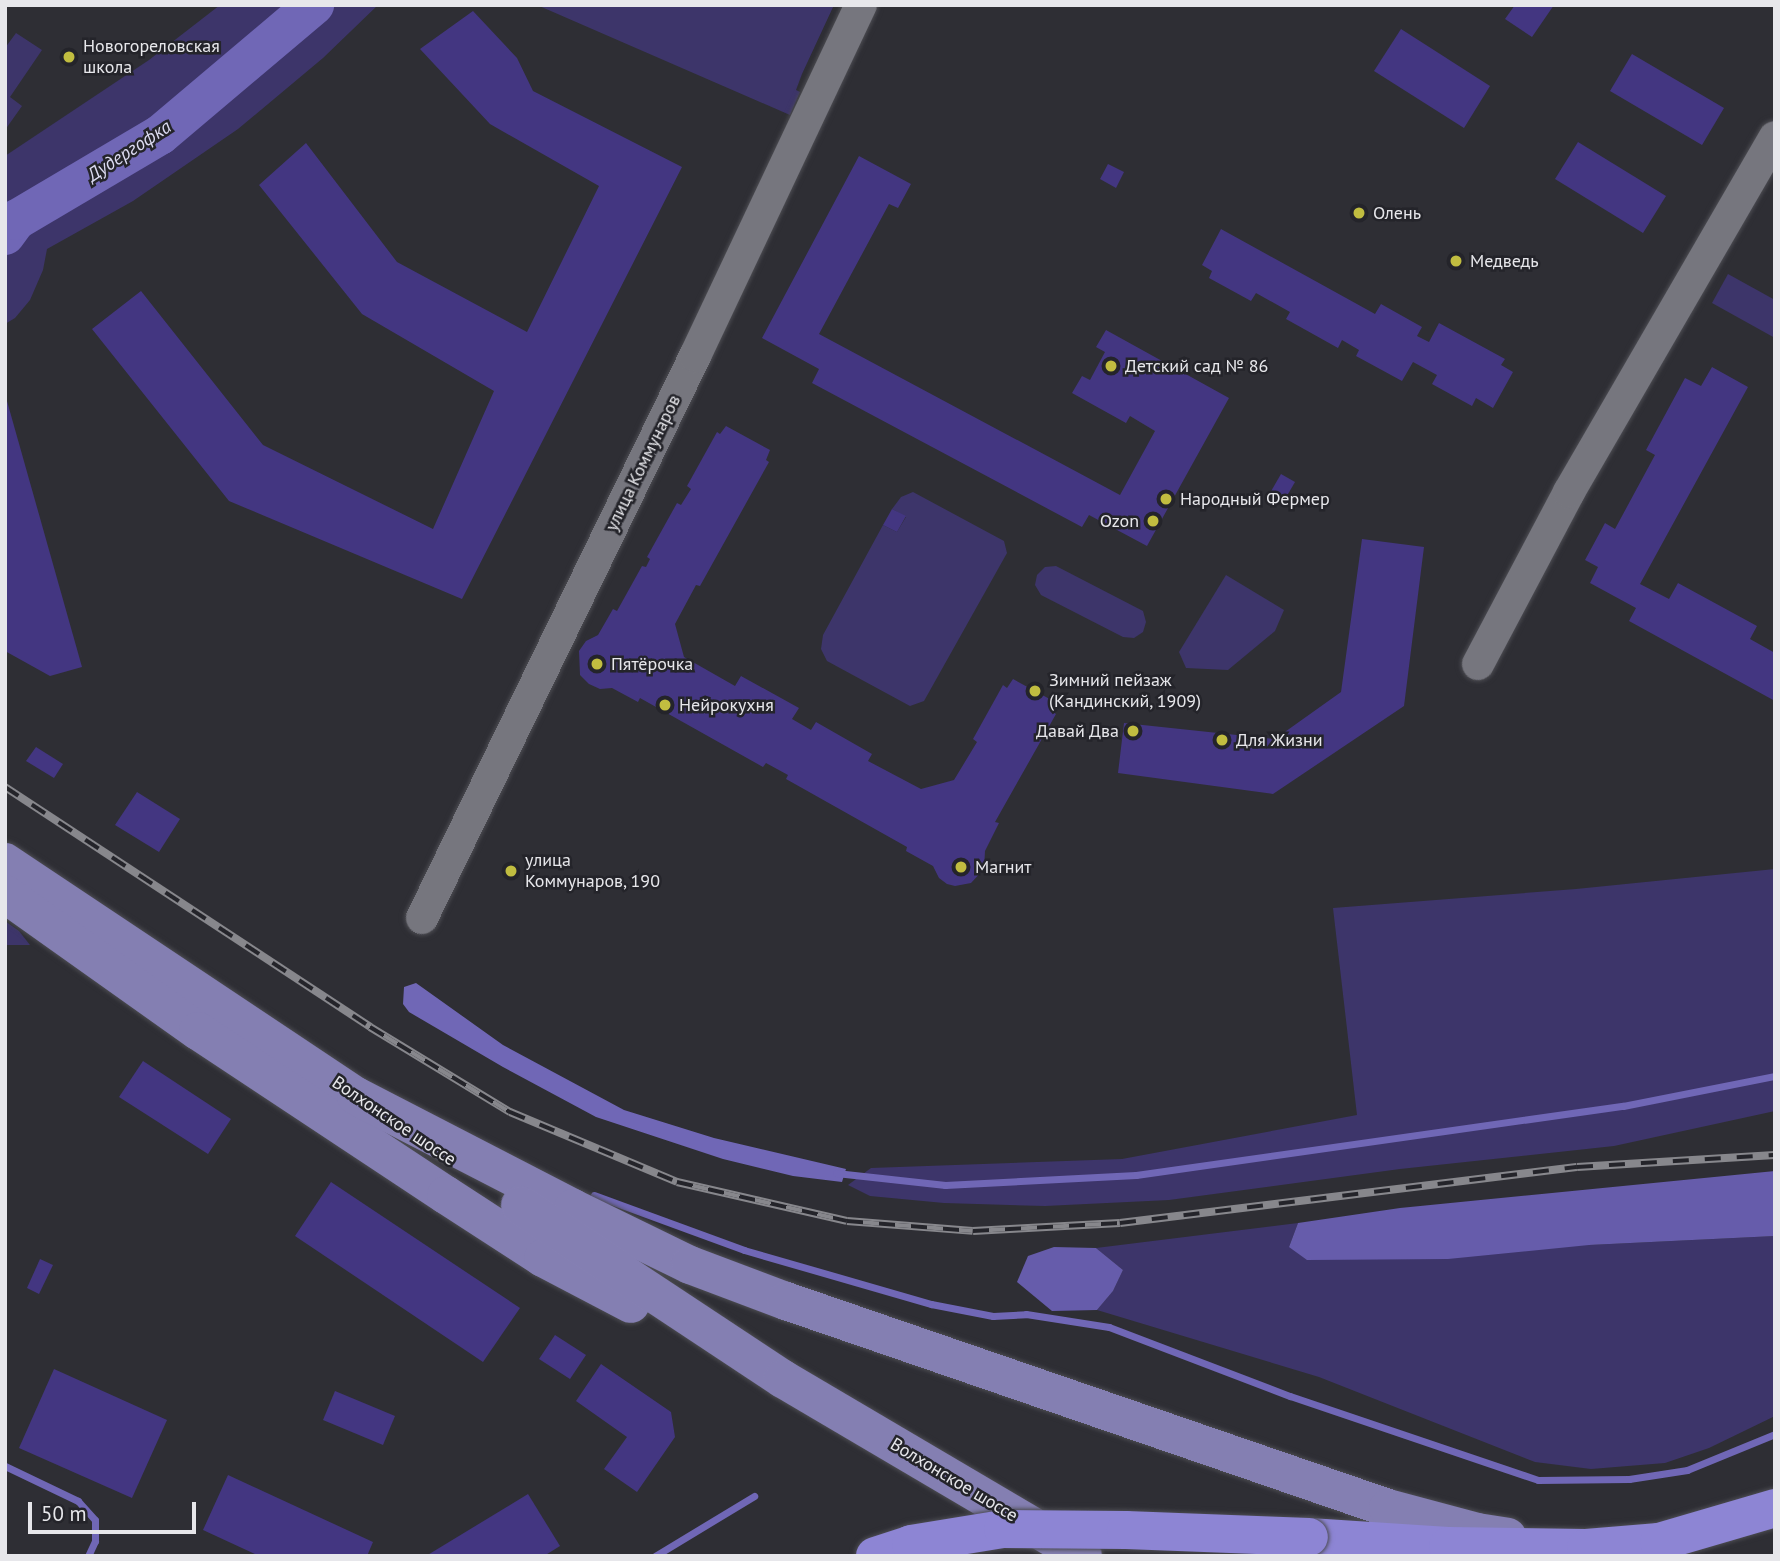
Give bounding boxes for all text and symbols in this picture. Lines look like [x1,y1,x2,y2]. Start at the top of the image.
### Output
place label: Новогореловская школа [83,36,220,78]
marker: Новогореловская школа [61,49,77,65]
water label: Дудергофка [83,115,175,187]
place label: Олень [1373,202,1421,224]
marker: Олень [1351,205,1367,221]
place label: Медведь [1470,250,1539,272]
marker: Медведь [1448,253,1464,269]
place label: Детский сад № 86 [1125,355,1268,377]
marker: Детский сад № 86 [1103,358,1119,374]
street label: улица Коммунаров [601,391,685,535]
place label: Народный Фермер [1180,488,1330,510]
marker: Народный Фермер [1158,491,1174,507]
place label: Ozon [1100,510,1139,532]
marker: Ozon [1145,513,1161,529]
place label: Пятёрочка [611,653,693,675]
marker: Пятёрочка [589,656,605,672]
place label: Зимний пейзаж (Кандинский, 1909) [1049,670,1202,712]
marker: Зимний пейзаж (Кандинский, 1909) [1027,683,1043,699]
place label: Нейрокухня [679,694,774,716]
marker: Нейрокухня [657,697,673,713]
place label: Давай Два [1036,720,1119,742]
marker: Давай Два [1125,723,1141,739]
place label: Для Жизни [1236,729,1322,751]
marker: Для Жизни [1214,732,1230,748]
place label: улица Коммунаров, 190 [525,850,661,892]
place label: Магнит [975,856,1032,878]
marker: Магнит [953,859,969,875]
marker: улица Коммунаров, 190 [503,863,519,879]
street label: Волхонское шоссе [328,1072,460,1170]
street label: Волхонское шоссе [886,1433,1022,1527]
scale bar [32,1488,200,1532]
text: 50 m [41,1500,87,1527]

